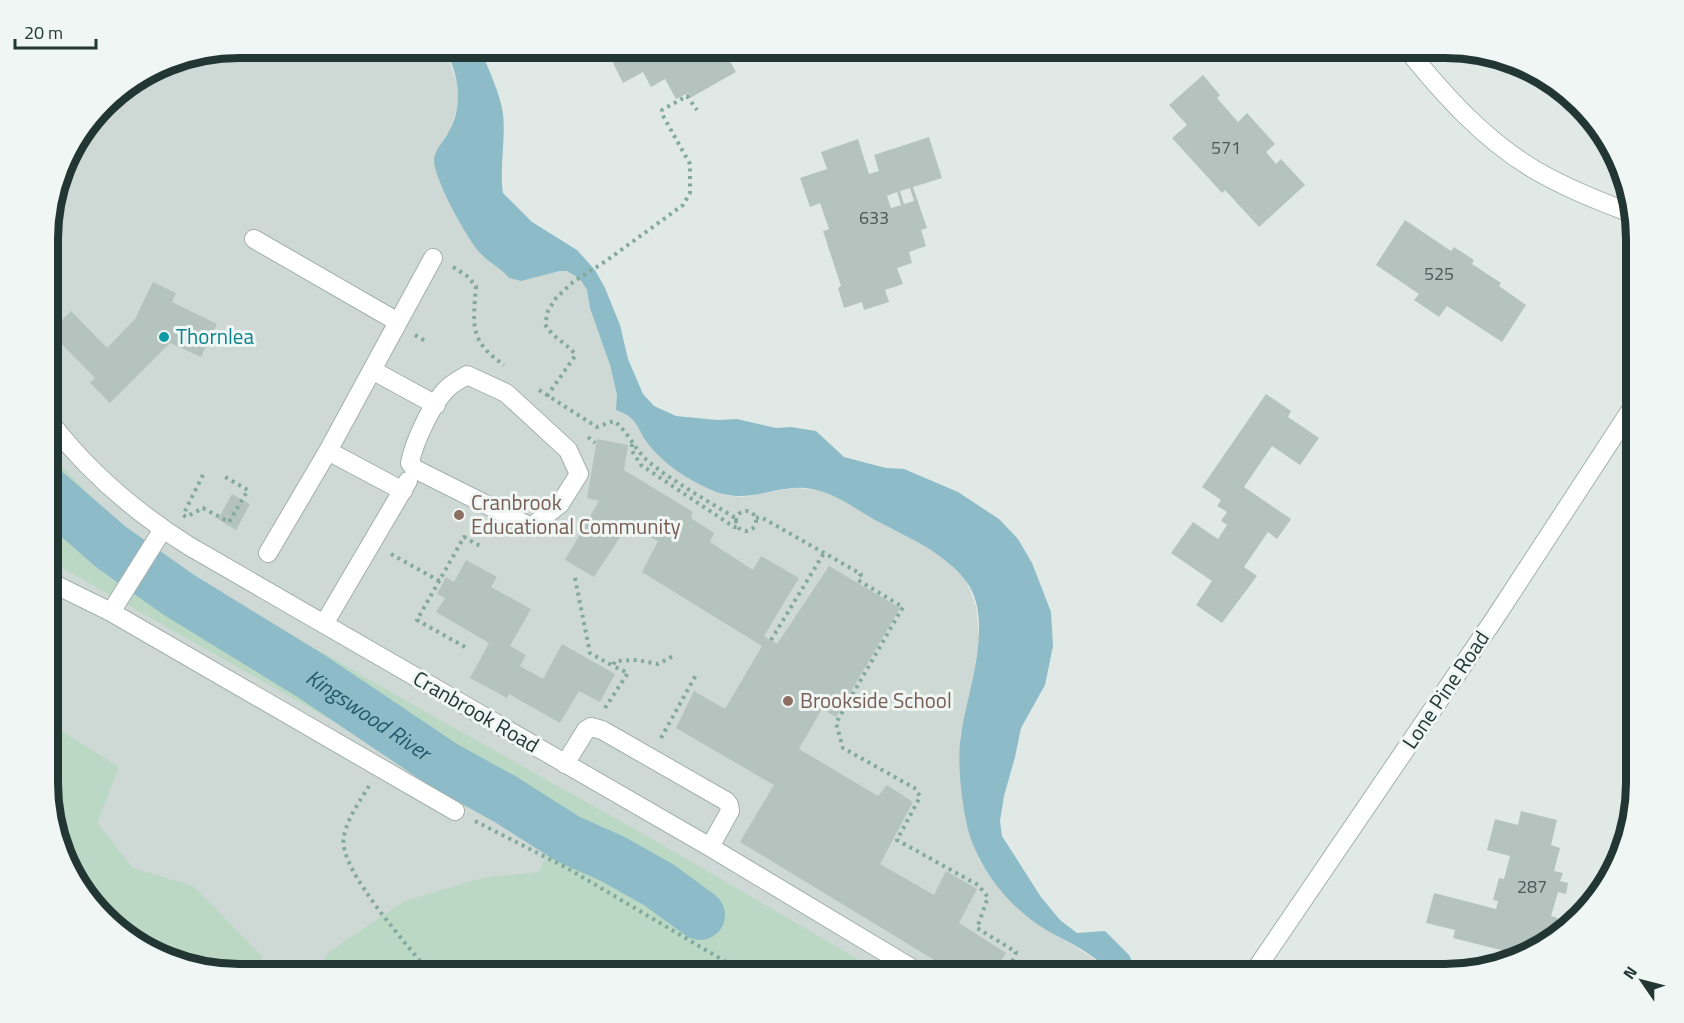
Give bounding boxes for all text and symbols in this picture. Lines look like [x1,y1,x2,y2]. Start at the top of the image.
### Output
scale bar [15,12,96,50]
text: 20 m [24,19,63,46]
house number: 571 [1211,134,1241,161]
house number: 633 [859,204,889,231]
house number: 525 [1424,260,1454,287]
place label: Thornlea [176,320,254,352]
marker: Thornlea [157,330,171,344]
place label: Cranbrook Educational Community [471,486,681,542]
marker: Cranbrook Educational Community [452,508,466,522]
street label: Lone Pine Road [1394,624,1497,755]
water label: Kingswood River [299,660,440,770]
street label: Cranbrook Road [408,662,545,760]
place label: Brookside School [800,684,952,716]
marker: Brookside School [781,694,795,708]
house number: 287 [1517,873,1547,900]
north arrow [1612,951,1672,1011]
text: N [1617,961,1643,984]

